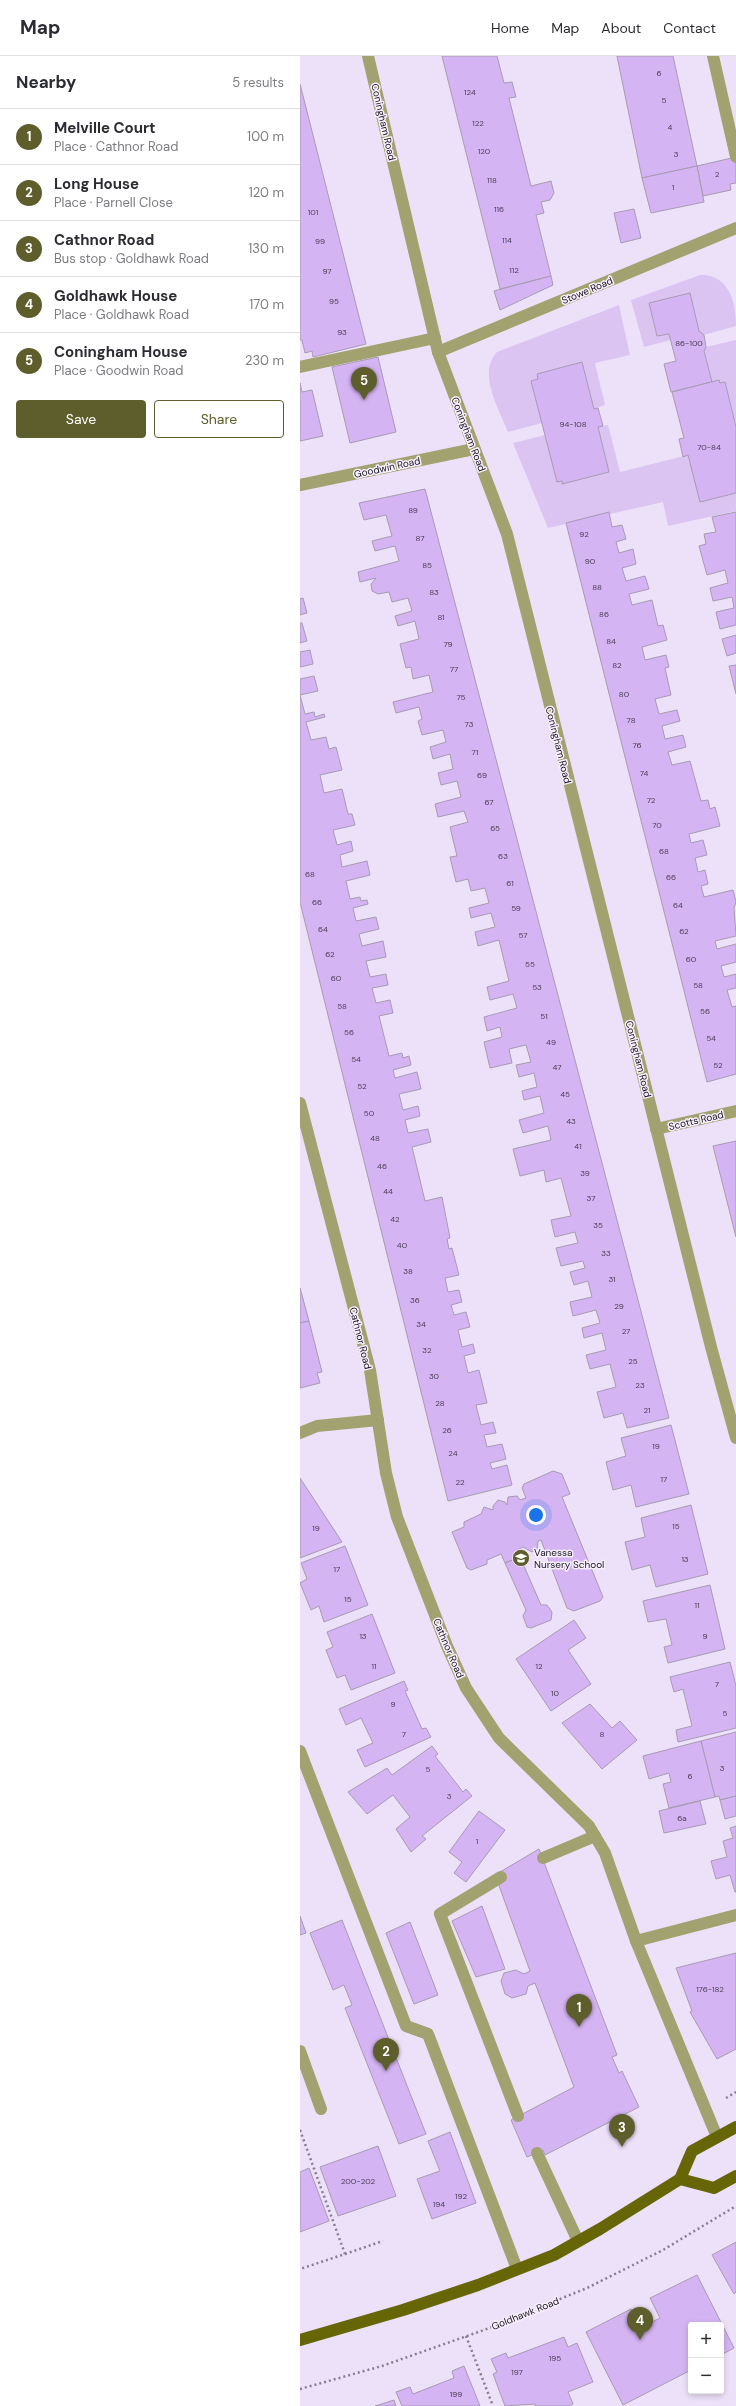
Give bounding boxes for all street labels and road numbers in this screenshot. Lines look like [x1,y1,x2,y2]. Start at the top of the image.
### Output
street label: Coningham Road [368,82,399,162]
street label: Stowe Road [560,274,615,307]
street label: Coningham Road [448,395,489,473]
street label: Goodwin Road [353,454,421,481]
street label: Coningham Road [543,705,574,785]
street label: Coningham Road [623,1019,654,1099]
street label: Scotts Road [667,1108,725,1133]
street label: Cathnor Road [347,1306,374,1370]
street label: Cathnor Road [430,1616,467,1680]
street label: Goldhawk Road [490,2294,561,2333]

